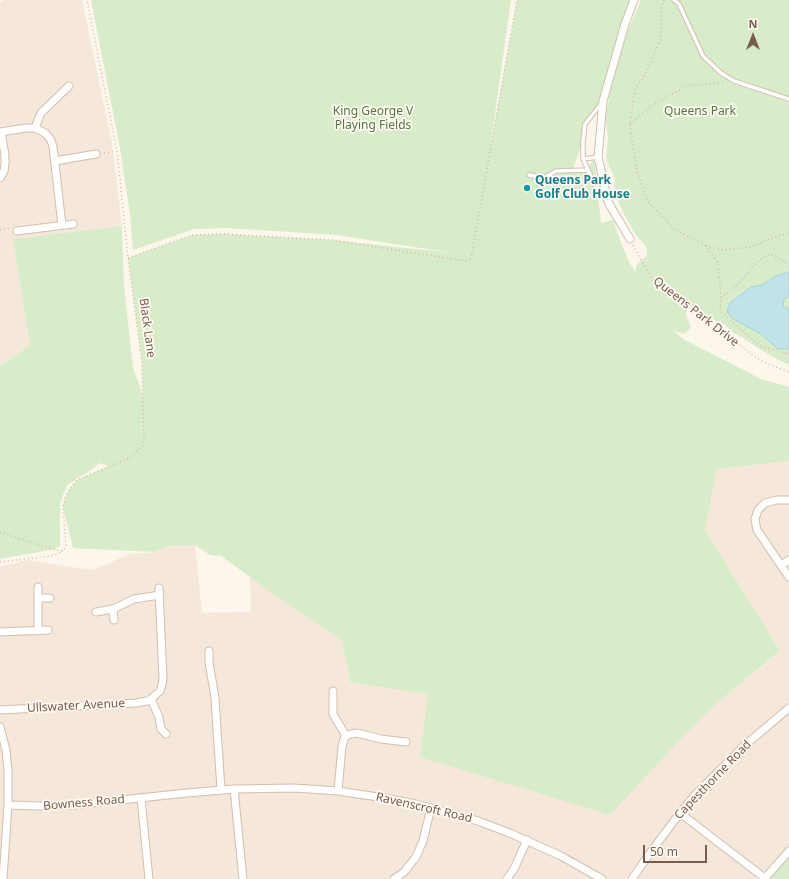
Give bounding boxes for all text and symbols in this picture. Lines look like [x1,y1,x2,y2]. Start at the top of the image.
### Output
north arrow [733,16,773,56]
text: N [749,16,757,31]
park label: King George V Playing Fields [333,105,413,133]
park label: Queens Park [664,105,736,119]
place label: Queens Park Golf Club House [535,174,630,202]
marker: Queens Park Golf Club House [522,183,532,193]
street label: Queens Park Drive [650,274,742,350]
street label: Black Lane [136,297,158,359]
street label: Ullswater Avenue [27,696,125,716]
street label: Capesthorne Road [672,737,754,823]
street label: Ravenscroft Road [374,790,474,826]
street label: Bowness Road [43,792,125,814]
scale bar [645,837,709,863]
text: 50 m [650,843,678,860]

